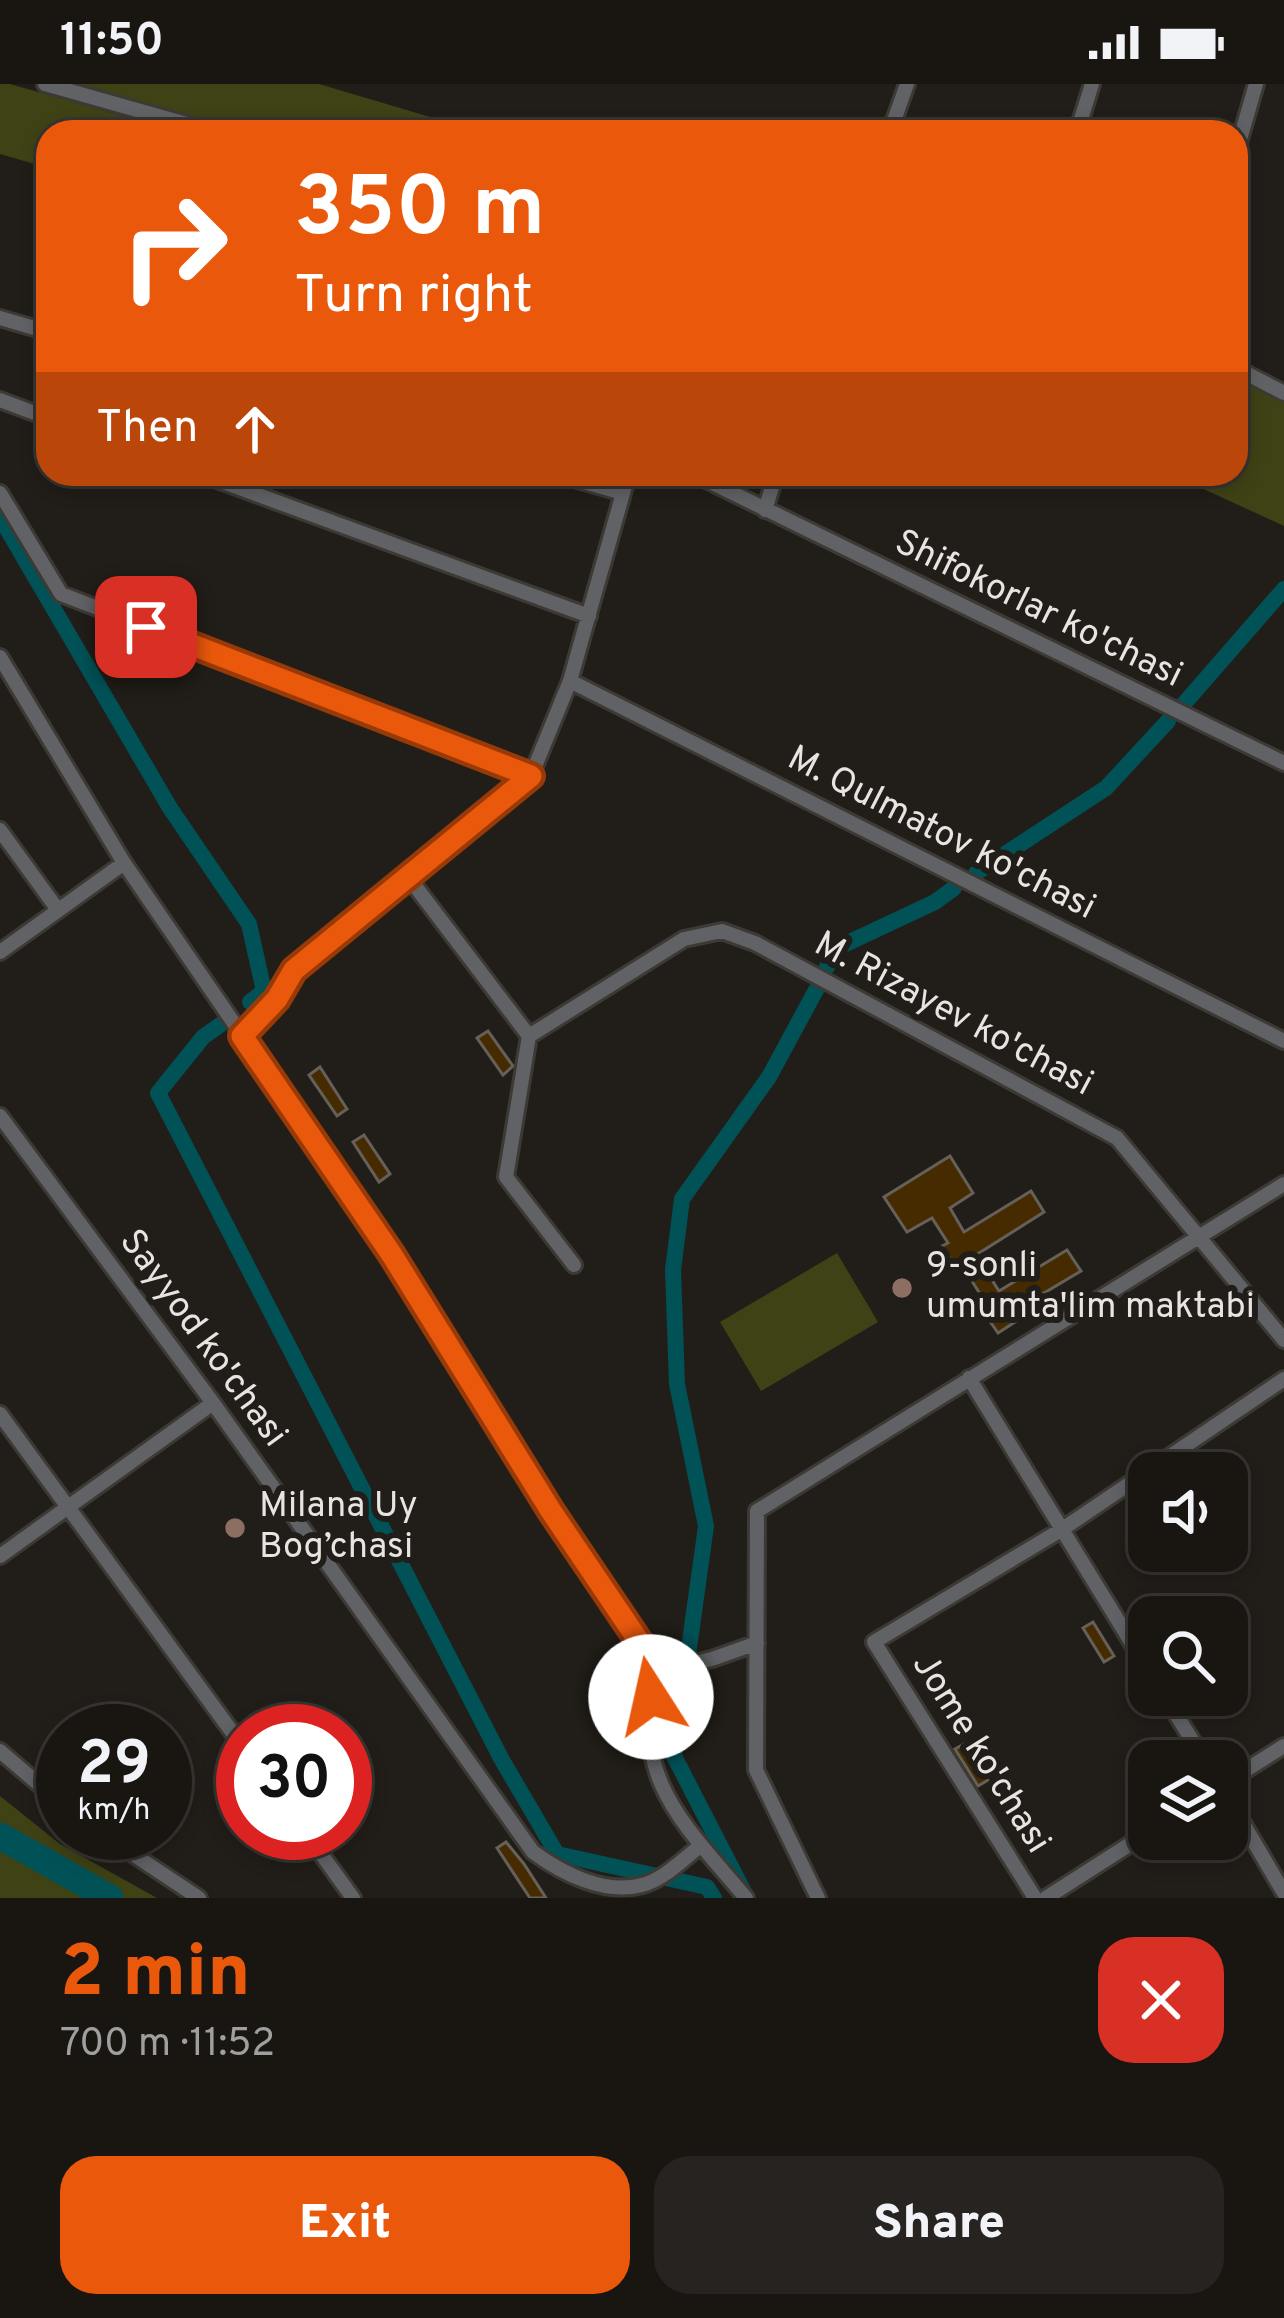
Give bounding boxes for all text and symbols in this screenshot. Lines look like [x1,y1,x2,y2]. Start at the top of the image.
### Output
text: 11:50 [60,14,164,71]
text: 350 m [294,159,545,265]
icon: right [96,168,252,324]
text: Turn right [294,263,533,332]
icon: ahead [222,396,288,462]
text: Then [96,401,198,458]
street label: Shifokorlar ko'chasi [887,520,1189,700]
pin [95,576,197,678]
icon: arrive [113,594,179,660]
street label: M. Qulmatov ko'chasi [779,736,1103,932]
street label: M. Rizayev ko'chasi [806,922,1100,1108]
street label: Sayyod ko'chasi [108,1221,296,1457]
place label: 9-sonli umumta'lim maktabi [926,1244,1255,1331]
marker: 9-sonli umumta'lim maktabi [889,1275,915,1301]
map controls [1128,1452,1248,1860]
button: sound [1128,1452,1248,1572]
place label: Milana Uy Bog’chasi [259,1484,418,1571]
marker: Milana Uy Bog’chasi [222,1515,248,1541]
button: search [1128,1596,1248,1716]
position arrow [588,1634,714,1760]
street label: Jome ko'chasi [900,1645,1060,1863]
speed limit sign: 30 [216,1704,372,1860]
text: 29 [77,1729,151,1805]
button: layers [1128,1740,1248,1860]
text: km/h [78,1793,150,1830]
text: 2 min [60,1930,250,2022]
button: close [1098,1937,1224,2063]
text: 700 m · 11:52 [60,2021,275,2070]
button: Exit [60,2156,630,2294]
button: Share [654,2156,1224,2294]

